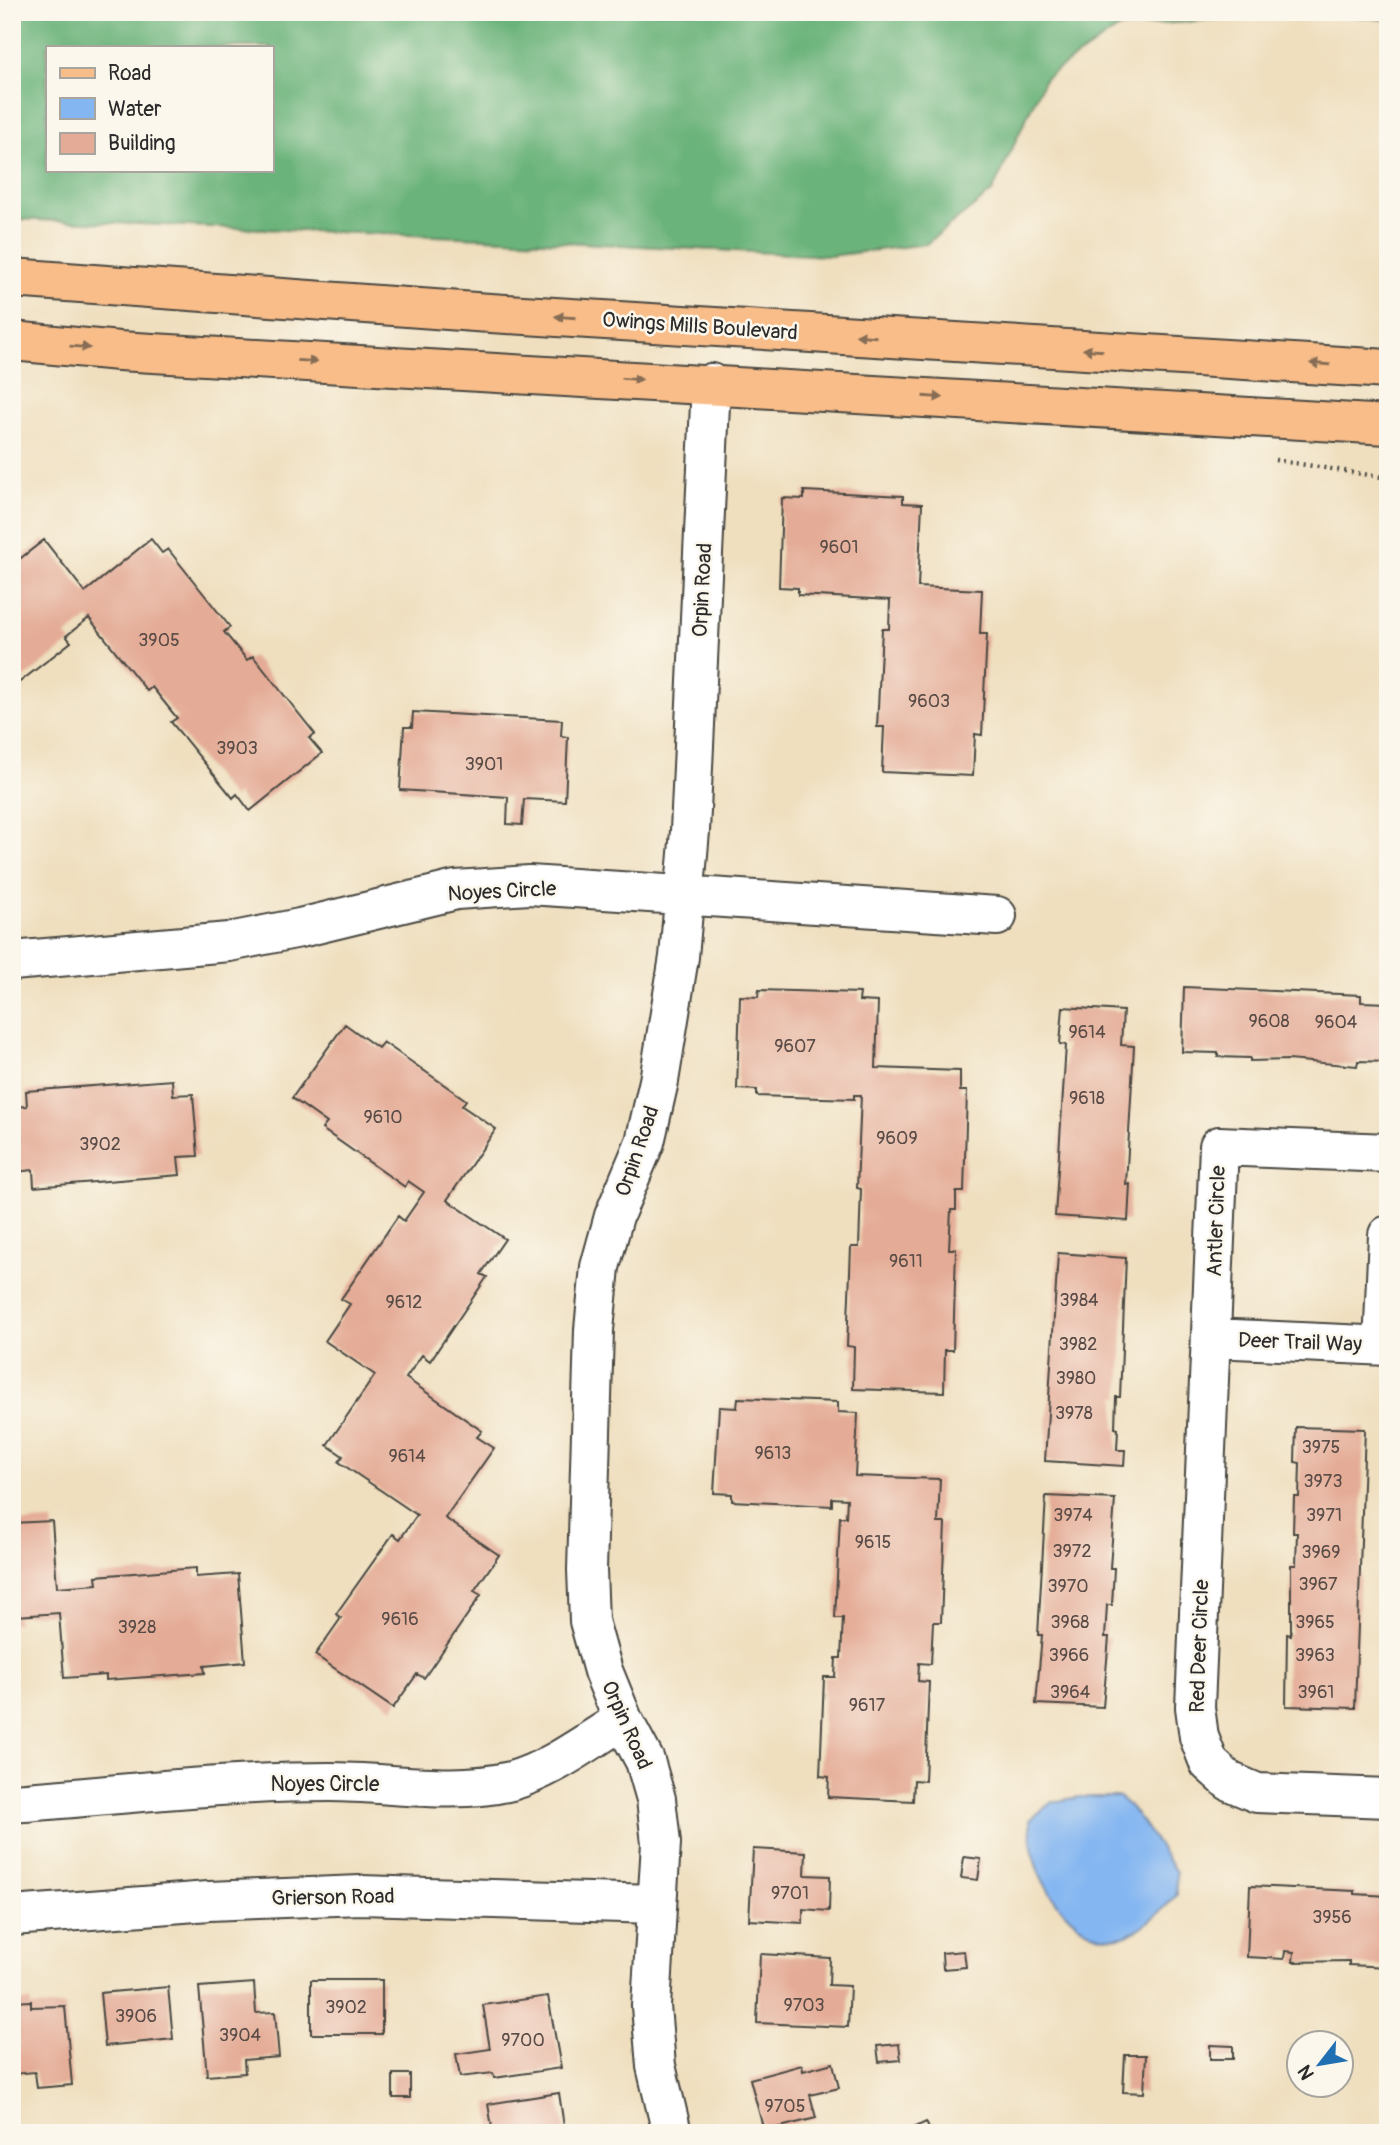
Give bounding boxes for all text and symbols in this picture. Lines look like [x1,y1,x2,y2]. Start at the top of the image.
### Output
legend [46,46,273,172]
text: Road [108,60,152,87]
text: Water [108,96,162,123]
text: Building [108,130,175,157]
street label: Owings Mills Boulevard [601,306,799,347]
one-way arrow [554,311,576,322]
one-way arrow [854,330,876,341]
one-way arrow [69,342,91,353]
one-way arrow [1081,344,1103,355]
one-way arrow [297,356,319,367]
one-way arrow [1308,359,1330,370]
one-way arrow [622,374,644,385]
one-way arrow [922,392,944,403]
house number: 9601 [819,536,859,559]
street label: Orpin Road [687,542,718,638]
house number: 3905 [138,629,180,652]
house number: 9603 [908,690,950,713]
house number: 3903 [216,737,258,760]
house number: 3901 [465,753,503,776]
street label: Noyes Circle [447,875,558,908]
house number: 9608 [1248,1010,1290,1033]
house number: 9604 [1315,1011,1358,1034]
house number: 9614 [1068,1021,1106,1044]
house number: 9607 [774,1035,816,1058]
house number: 9618 [1069,1087,1105,1110]
street label: Orpin Road [609,1102,666,1200]
house number: 9610 [363,1106,403,1129]
house number: 9609 [876,1127,918,1150]
house number: 3902 [79,1133,121,1156]
street label: Antler Circle [1201,1164,1232,1277]
house number: 9611 [889,1250,923,1273]
house number: 3984 [1060,1289,1099,1312]
house number: 9612 [386,1291,422,1314]
street label: Deer Trail Way [1237,1327,1363,1358]
house number: 3982 [1059,1333,1097,1356]
house number: 3980 [1056,1367,1096,1390]
house number: 3978 [1055,1402,1093,1425]
house number: 3975 [1302,1436,1340,1459]
house number: 9613 [755,1442,791,1465]
house number: 9614 [388,1445,426,1468]
house number: 3973 [1304,1470,1342,1493]
house number: 3974 [1053,1504,1093,1527]
house number: 3971 [1306,1504,1342,1527]
house number: 9615 [855,1531,891,1554]
house number: 3972 [1053,1540,1091,1563]
house number: 3969 [1301,1541,1341,1564]
house number: 3967 [1298,1573,1338,1596]
house number: 3970 [1047,1575,1089,1598]
street label: Red Deer Circle [1184,1578,1215,1713]
house number: 9616 [381,1608,419,1631]
house number: 3968 [1051,1611,1089,1634]
house number: 3965 [1295,1611,1335,1634]
house number: 3928 [118,1616,156,1639]
house number: 3966 [1049,1644,1089,1667]
house number: 3963 [1295,1644,1335,1667]
street label: Orpin Road [595,1677,658,1774]
house number: 3964 [1050,1681,1091,1704]
house number: 3961 [1298,1681,1334,1704]
house number: 9617 [849,1694,886,1717]
street label: Noyes Circle [271,1771,380,1798]
house number: 9701 [771,1882,809,1905]
street label: Grierson Road [271,1883,395,1912]
house number: 3956 [1312,1906,1352,1929]
house number: 9703 [783,1994,825,2017]
house number: 3902 [325,1996,367,2019]
house number: 3906 [115,2005,157,2028]
house number: 3904 [219,2024,262,2047]
house number: 9700 [501,2029,545,2052]
north arrow [1284,2030,1354,2100]
text: N [1293,2060,1320,2084]
house number: 9705 [765,2095,805,2118]

